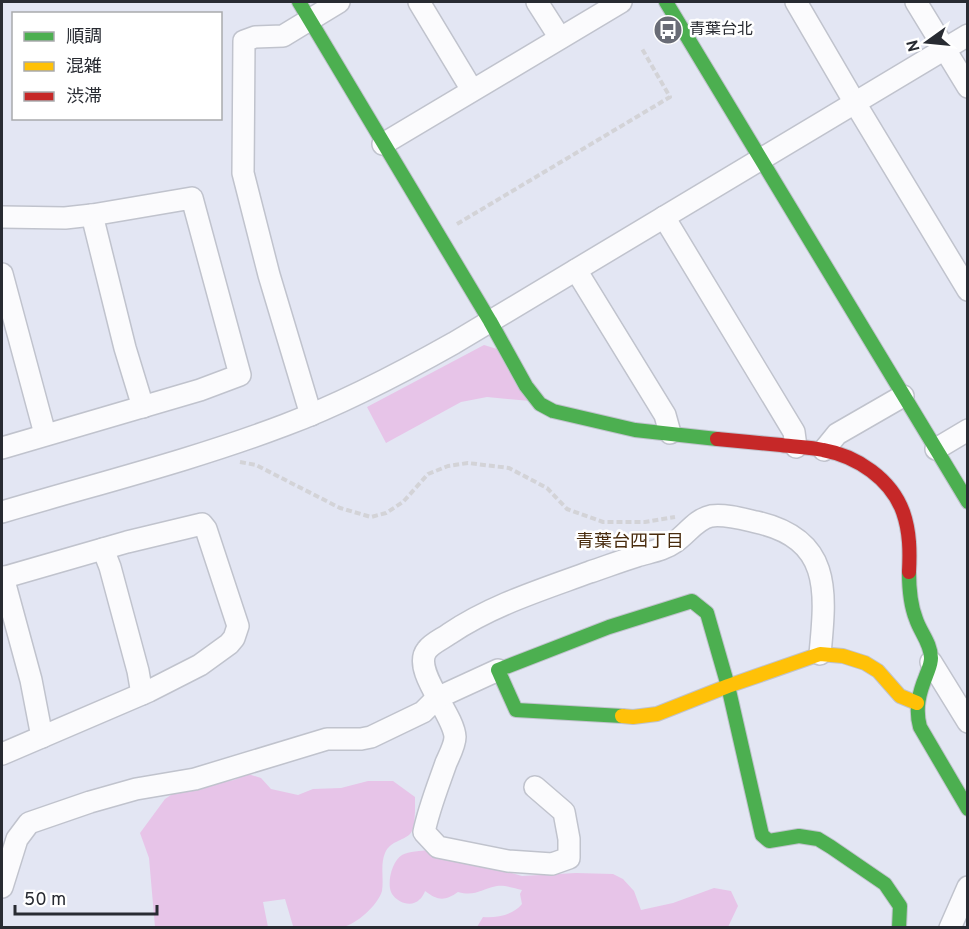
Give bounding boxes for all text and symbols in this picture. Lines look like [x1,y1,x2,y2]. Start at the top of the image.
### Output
legend [12,12,222,120]
north arrow [897,12,957,72]
bus stop icon: 青葉台北 [652,14,684,46]
place label: 青葉台北 [689,20,753,40]
text: 順調 [66,26,102,49]
text: N [903,37,926,54]
text: 混雑 [66,56,102,79]
text: 渋滞 [66,86,102,109]
district label: 青葉台四丁目 [576,531,684,554]
scale bar [15,878,158,916]
text: 50 m [24,889,66,912]

